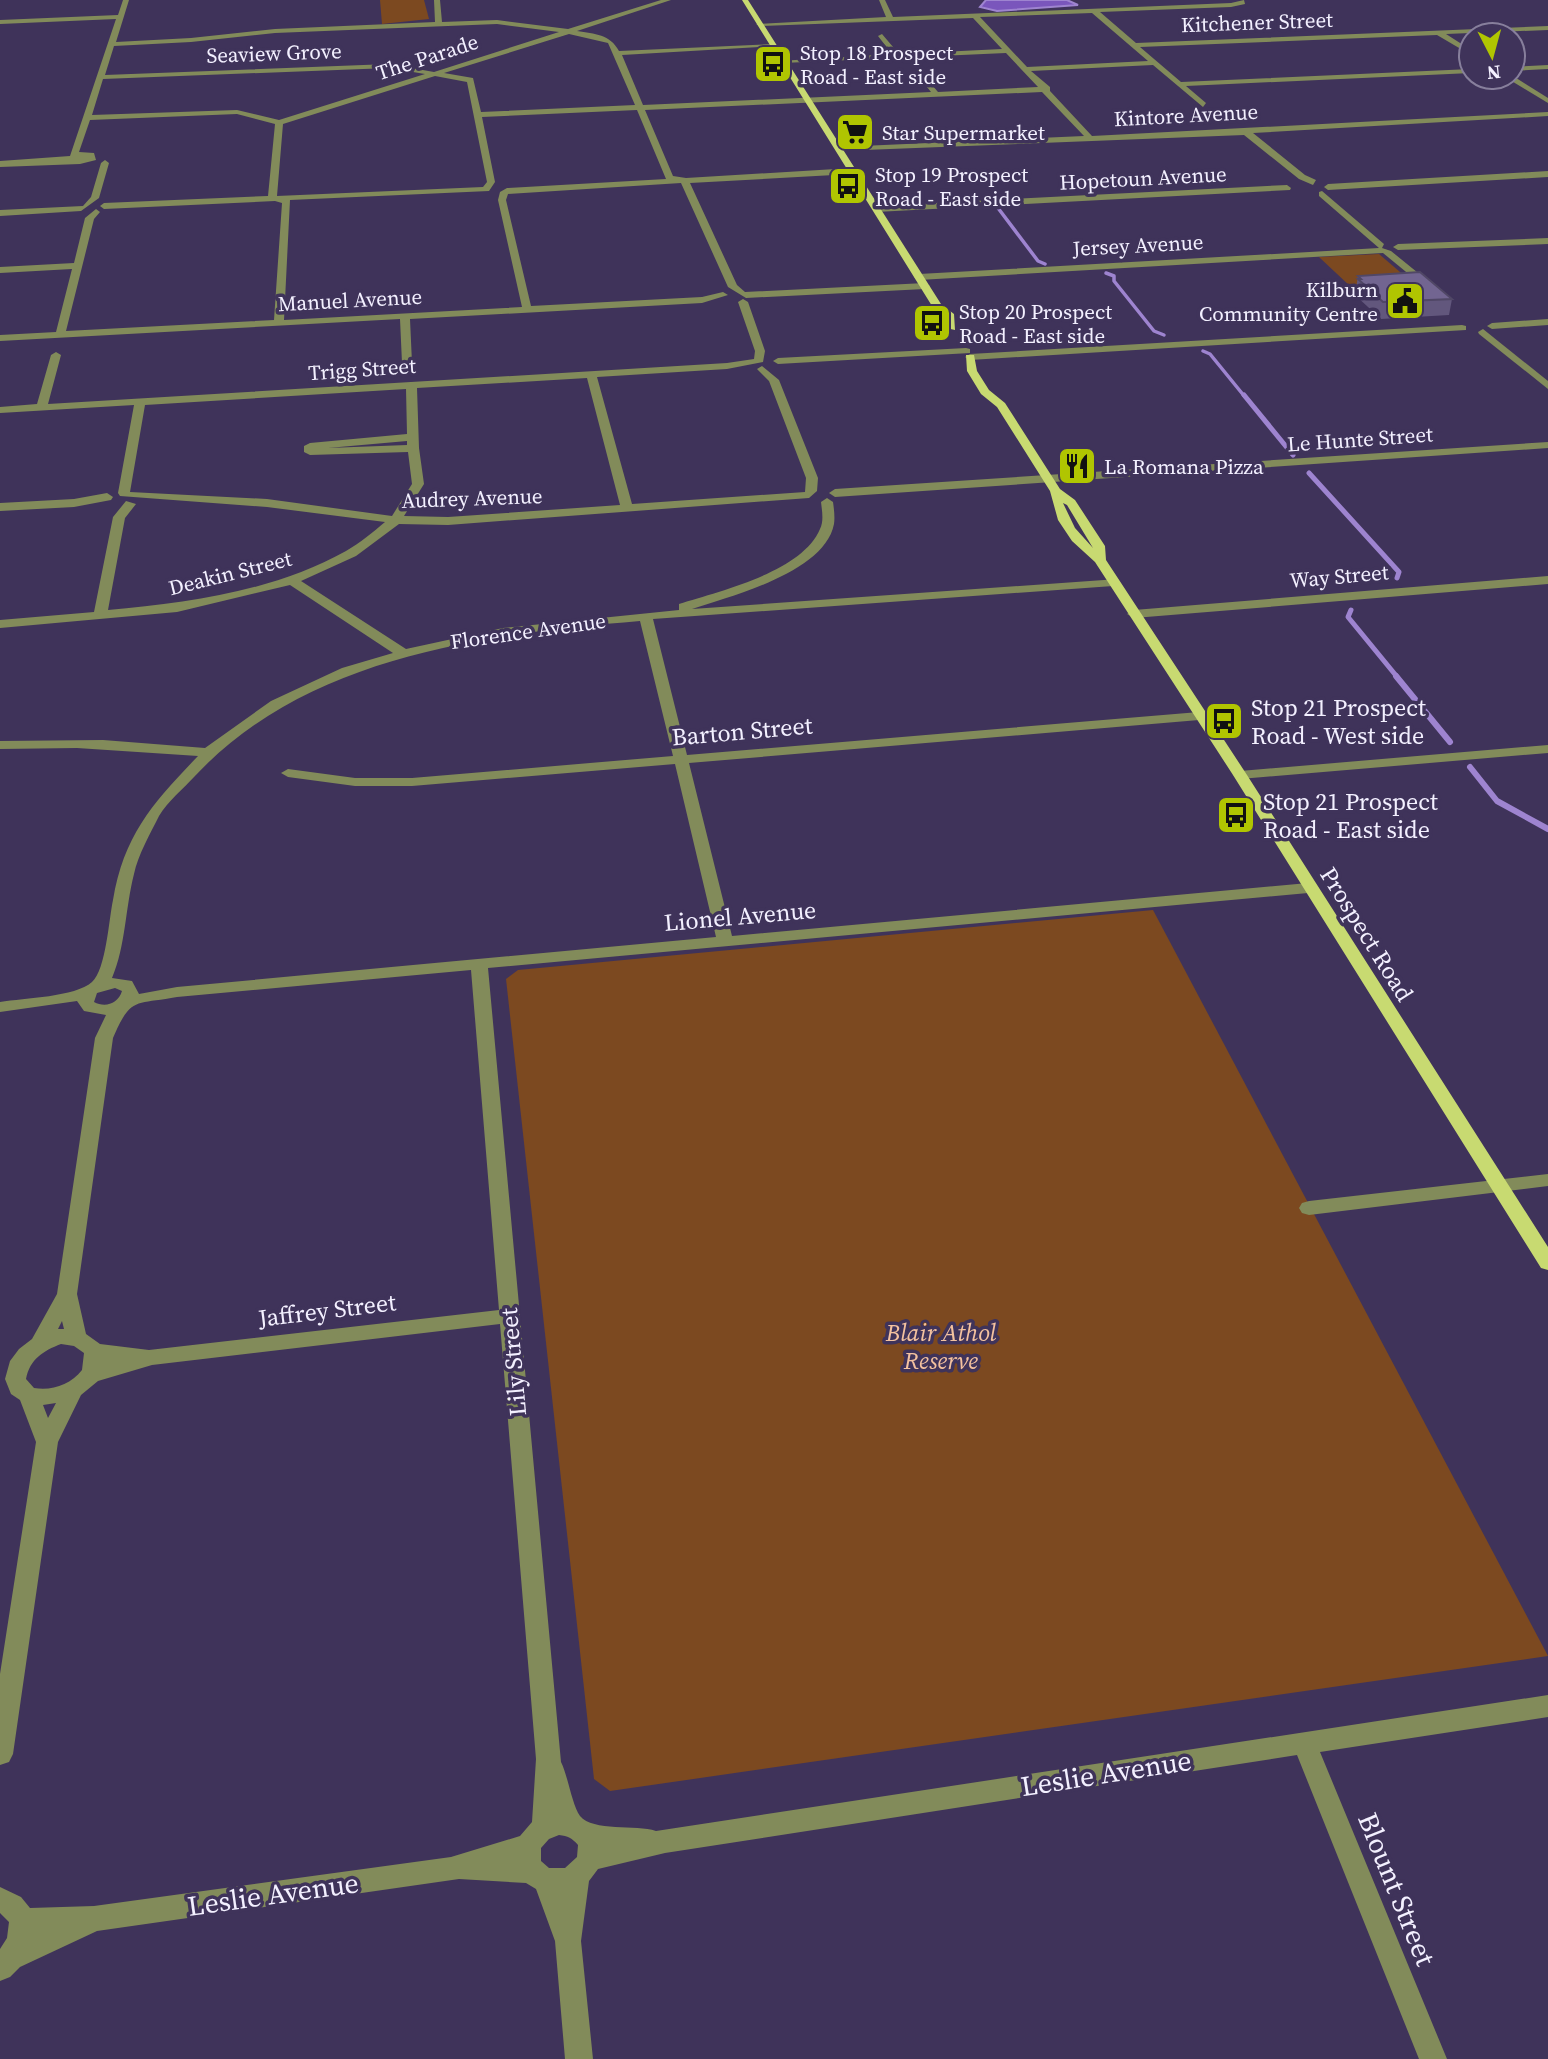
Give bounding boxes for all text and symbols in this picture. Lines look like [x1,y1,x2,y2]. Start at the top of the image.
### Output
street label: Kitchener Street [1181,5,1334,39]
north arrow [1457,21,1527,91]
street label: The Parade [372,27,482,87]
street label: Seaview Grove [206,36,342,70]
place label: Stop 18 Prospect Road - East side [800,38,953,91]
bus stop icon: Stop 18 Prospect Road - East side [752,43,794,85]
text: N [1485,59,1502,87]
street label: Kintore Avenue [1113,97,1259,133]
supermarket icon: Star Supermarket [834,111,876,153]
place label: Star Supermarket [882,118,1045,147]
street label: Hopetoun Avenue [1059,159,1227,197]
place label: Stop 19 Prospect Road - East side [875,160,1028,213]
bus stop icon: Stop 19 Prospect Road - East side [827,165,869,207]
street label: Jersey Avenue [1071,227,1204,263]
place label: Kilburn Community Centre [1199,275,1378,328]
public building icon: Kilburn Community Centre [1384,280,1426,322]
street label: Manuel Avenue [277,282,423,318]
place label: Stop 20 Prospect Road - East side [959,297,1112,350]
bus stop icon: Stop 20 Prospect Road - East side [911,302,953,344]
street label: Trigg Street [307,351,417,387]
street label: Le Hunte Street [1286,419,1434,459]
restaurant icon: La Romana Pizza [1056,445,1098,487]
place label: La Romana Pizza [1104,452,1264,481]
street label: Audrey Avenue [401,481,543,515]
street label: Deakin Street [165,544,295,602]
street label: Way Street [1288,557,1390,595]
street label: Florence Avenue [448,606,608,656]
place label: Stop 21 Prospect Road - West side [1251,691,1426,752]
bus stop icon: Stop 21 Prospect Road - West side [1203,700,1245,742]
street label: Barton Street [670,708,814,754]
place label: Stop 21 Prospect Road - East side [1263,785,1438,846]
bus stop icon: Stop 21 Prospect Road - East side [1215,794,1257,836]
street label: Prospect Road [1312,860,1422,1008]
street label: Lionel Avenue [662,893,818,939]
street label: Jaffrey Street [255,1285,398,1335]
street label: Lily Street [492,1306,534,1417]
park label: Blair Athol Reserve [885,1316,997,1377]
street label: Leslie Avenue [1018,1741,1194,1805]
street label: Blount Street [1349,1807,1445,1972]
street label: Leslie Avenue [185,1863,361,1925]

